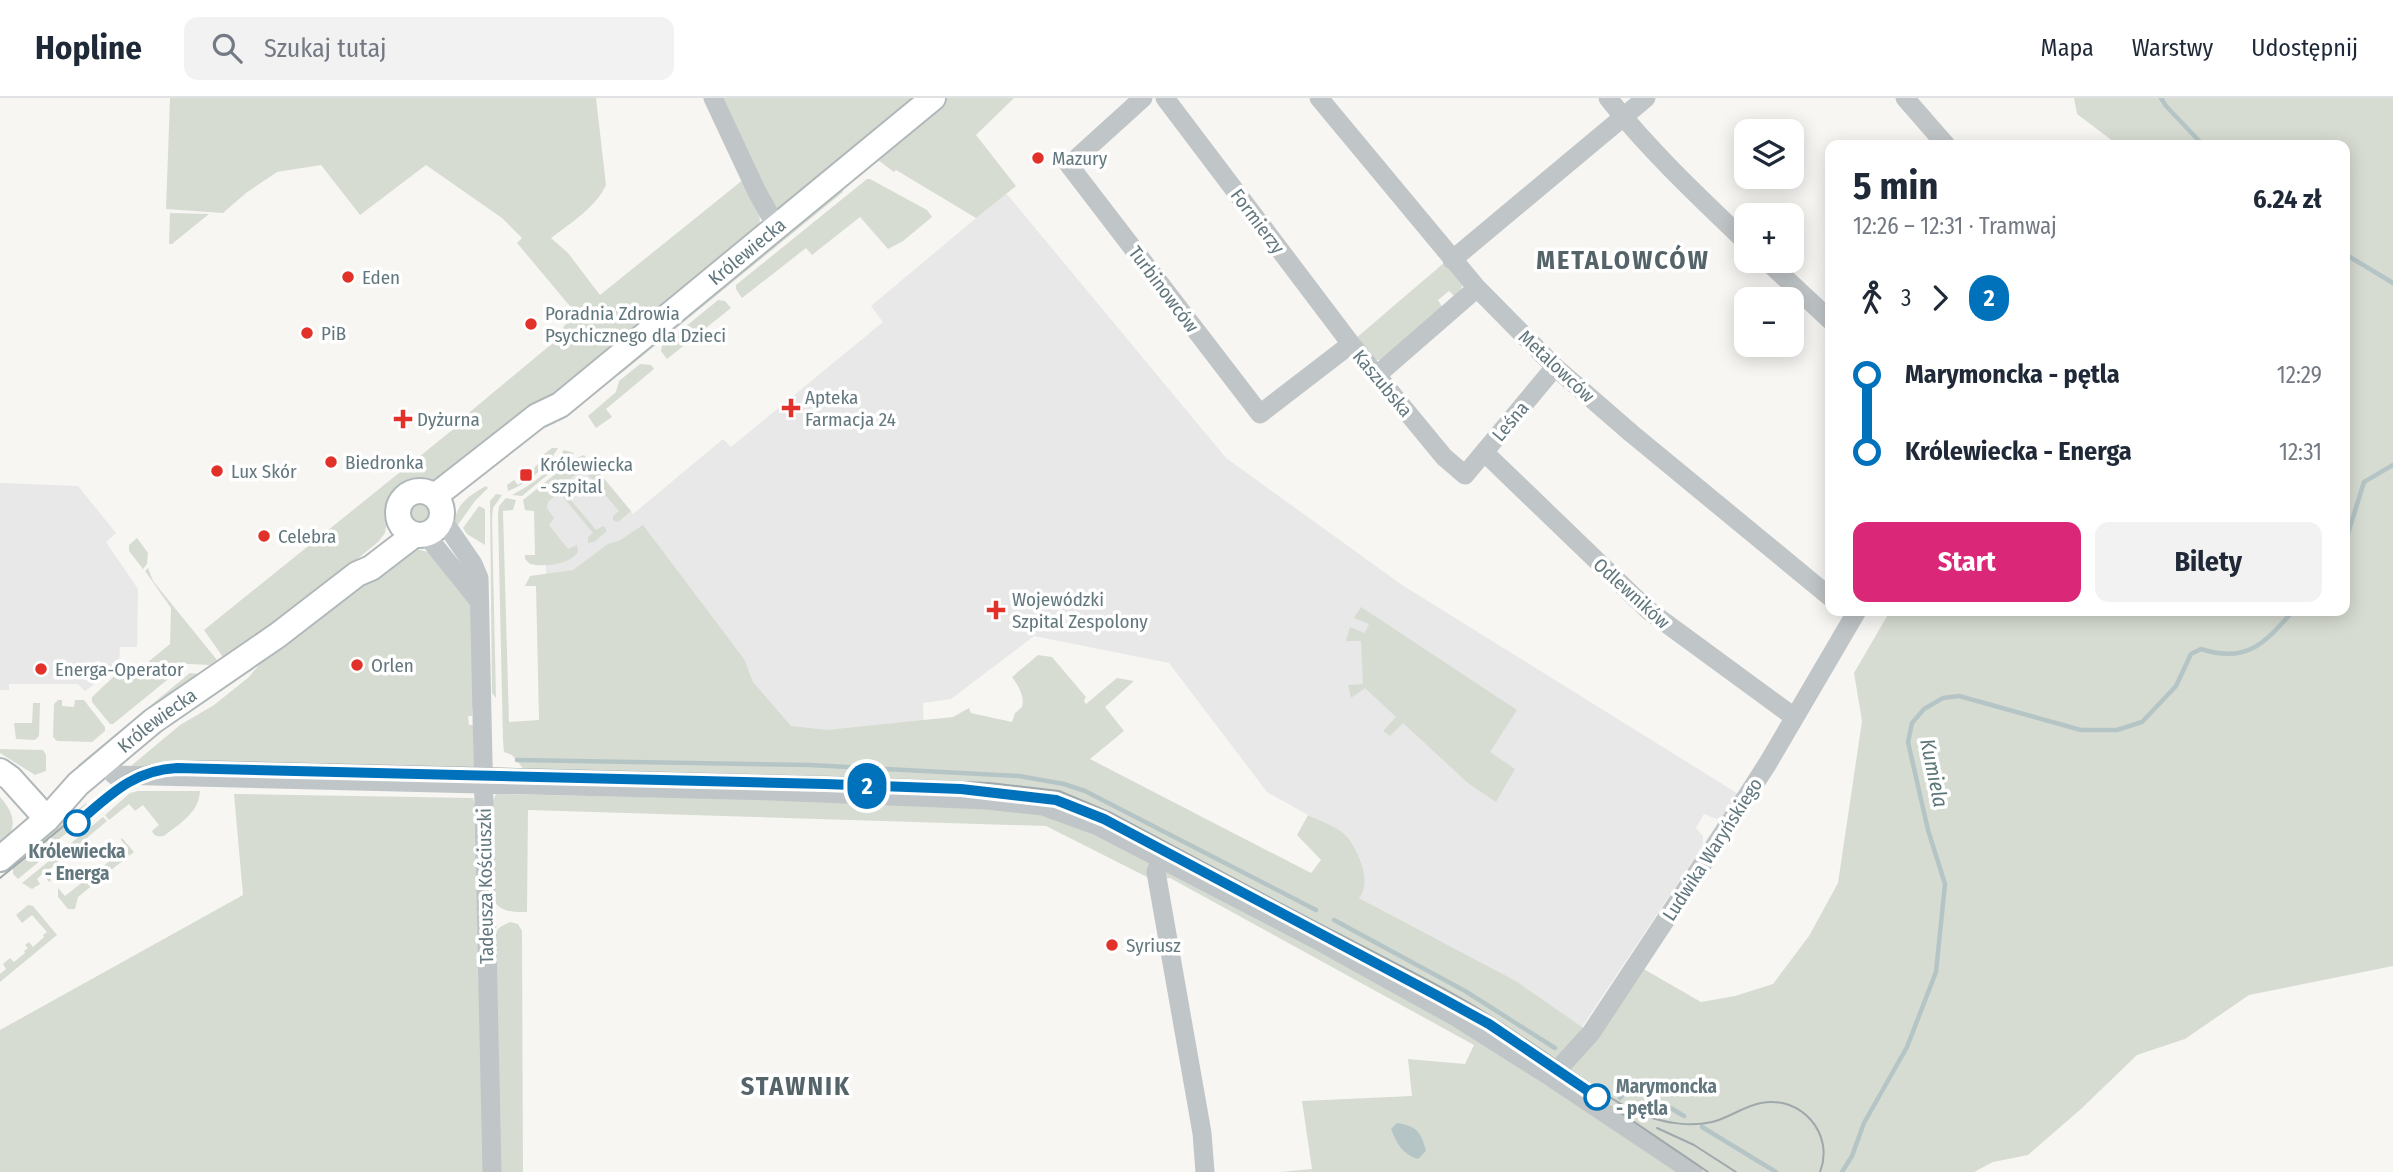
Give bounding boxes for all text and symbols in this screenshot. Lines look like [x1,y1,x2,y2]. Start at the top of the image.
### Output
search box [184,17,674,80]
text: Hopline [35,28,142,68]
icon: search [208,29,246,67]
text: Szukaj tutaj [264,33,387,64]
text: Mapa [2041,34,2094,62]
text: Warstwy [2132,34,2213,62]
text: Udostępnij [2251,34,2358,62]
map controls [1734,119,1804,357]
button: layers [1734,119,1804,189]
place label: Mazury [1052,147,1108,170]
marker: Mazury [1030,150,1046,166]
text: 5 min [1853,163,1938,209]
street label: Formierzy [1226,184,1290,259]
text: 6.24 zł [2253,184,2322,215]
button: + [1734,203,1804,273]
text: 12:26 – 12:31 · Tramwaj [1853,212,2057,240]
street label: Królewiecka [704,213,790,290]
street label: Turbinowców [1124,242,1204,337]
district label: METALOWCÓW [1536,244,1710,276]
place label: Eden [362,266,400,289]
marker: Eden [340,269,356,285]
icon: walk [1853,279,1891,317]
icon: forward [1921,279,1959,317]
text: 3 [1901,284,1911,312]
text: 2 [1983,284,1995,312]
button: − [1734,287,1804,357]
place label: Poradnia Zdrowia Psychicznego dla Dzieci [545,302,726,347]
marker: Poradnia Zdrowia Psychicznego dla Dzieci [523,316,539,332]
place label: PiB [321,322,346,345]
marker: PiB [299,325,315,341]
street label: Metalowców [1514,325,1600,408]
street label: Kaszubska [1348,345,1417,422]
text: Marymoncka - pętla [1905,359,2120,390]
text: 12:29 [2277,361,2322,389]
place label: Apteka Farmacja 24 [805,386,896,431]
street label: Leśna [1487,397,1534,446]
marker: Apteka Farmacja 24 [783,400,799,416]
place label: Dyżurna [417,408,480,431]
marker: Dyżurna [395,411,411,427]
text: Królewiecka - Energa [1905,436,2132,467]
text: 12:31 [2279,438,2322,466]
place label: Biedronka [345,451,424,474]
place label: Królewiecka - szpital [540,453,633,498]
marker: Biedronka [323,454,339,470]
place label: Lux Skór [231,460,297,483]
marker: Lux Skór [209,463,225,479]
marker: Królewiecka - szpital [518,467,534,483]
button: Start [1853,522,2081,602]
button: Bilety [2095,522,2322,602]
place label: Celebra [278,525,336,548]
marker: Celebra [256,528,272,544]
street label: Odlewników [1589,553,1675,634]
place label: Wojewódzki Szpital Zespolony [1012,588,1148,633]
marker: Wojewódzki Szpital Zespolony [986,600,1006,620]
place label: Orlen [371,654,414,677]
marker: Orlen [349,657,365,673]
place label: Energa-Operator [55,658,184,681]
marker: Energa-Operator [33,661,49,677]
street label: Królewiecka [113,684,201,758]
water label: Kumiela [1914,736,1954,810]
line badge: 2 [844,763,890,809]
text: 2 [861,772,873,800]
street label: Ludwika Waryńskiego [1658,774,1767,925]
street label: Tadeusza Kościuszki [473,808,498,964]
marker: Królewiecka - Energa [64,810,90,836]
place label: Królewiecka - Energa [28,840,126,885]
place label: Syriusz [1126,934,1181,957]
marker: Syriusz [1104,937,1120,953]
district label: STAWNIK [741,1071,851,1102]
place label: Marymoncka - pętla [1616,1075,1717,1120]
marker: Marymoncka - pętla [1584,1084,1610,1110]

